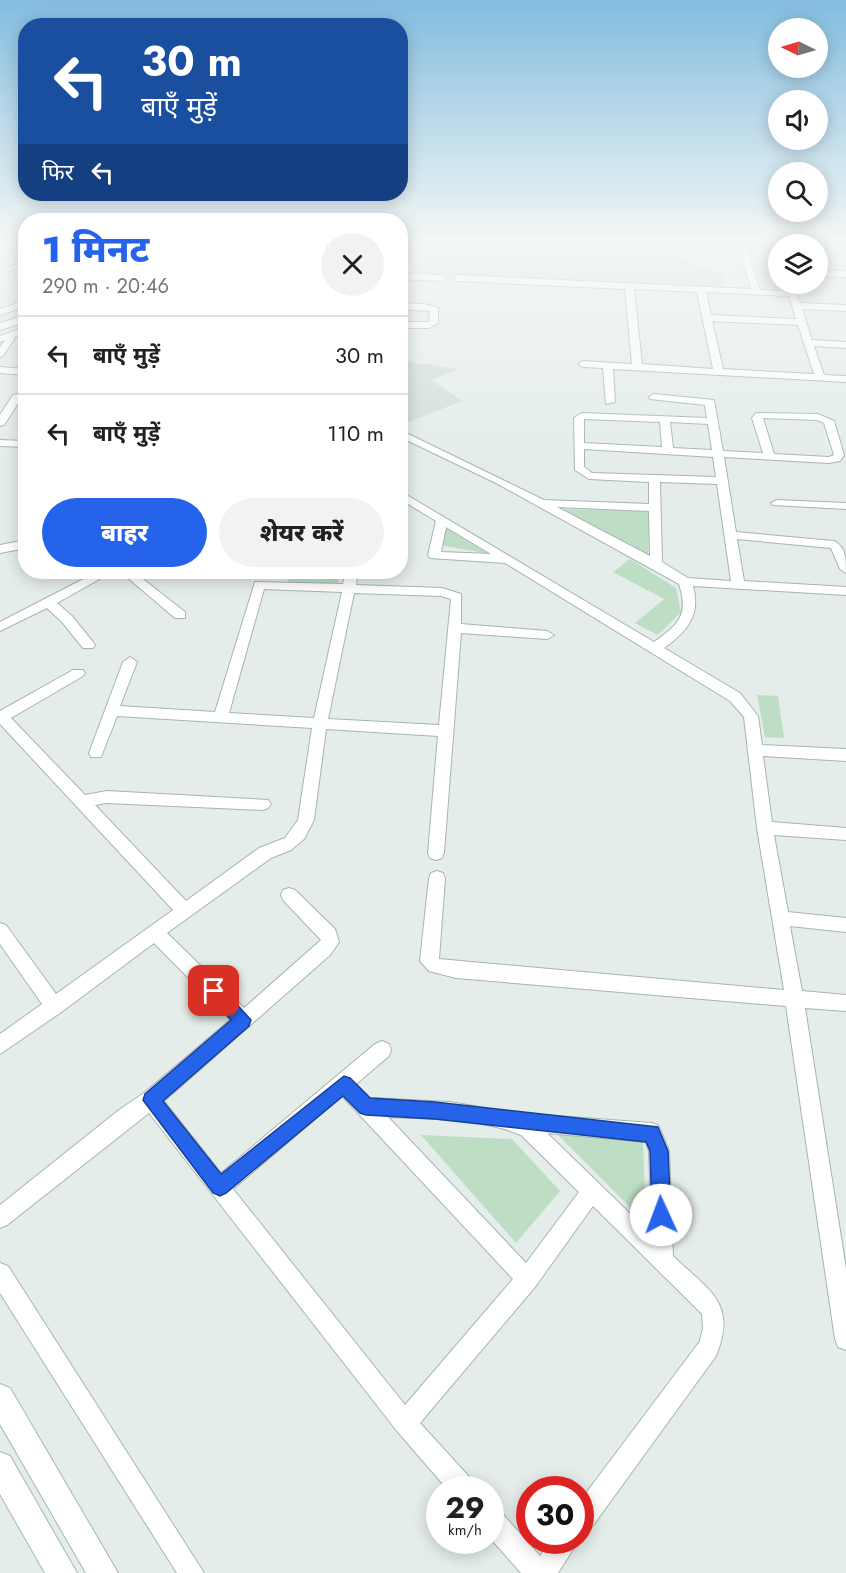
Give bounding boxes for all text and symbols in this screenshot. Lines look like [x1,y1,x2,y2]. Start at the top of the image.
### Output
north arrow [768,18,828,78]
map controls [768,18,828,294]
text: 30 m [141,31,242,92]
icon: left [42,42,120,120]
text: बाएँ मुड़ें [141,87,217,126]
button: sound [768,90,828,150]
text: फिर [42,156,74,188]
icon: left [86,156,119,189]
button: search [768,162,828,222]
text: 1 मिनट [42,223,149,275]
button: close [321,233,384,296]
button: layers [768,234,828,294]
text: 290 m · 20:46 [42,272,169,301]
icon: left [42,339,75,372]
text: बाएँ मुड़ें [93,339,160,371]
text: 30 m [335,339,384,371]
icon: left [42,417,75,450]
text: बाएँ मुड़ें [93,417,160,449]
text: 110 m [327,417,384,449]
button: बाहर [42,498,207,567]
button: शेयर करें [219,498,384,567]
pin [188,965,239,1016]
icon: arrive [197,974,230,1007]
position arrow [629,1183,693,1247]
speed limit sign: 30 [516,1476,594,1554]
text: 29 [445,1486,485,1529]
text: km/h [448,1519,482,1541]

